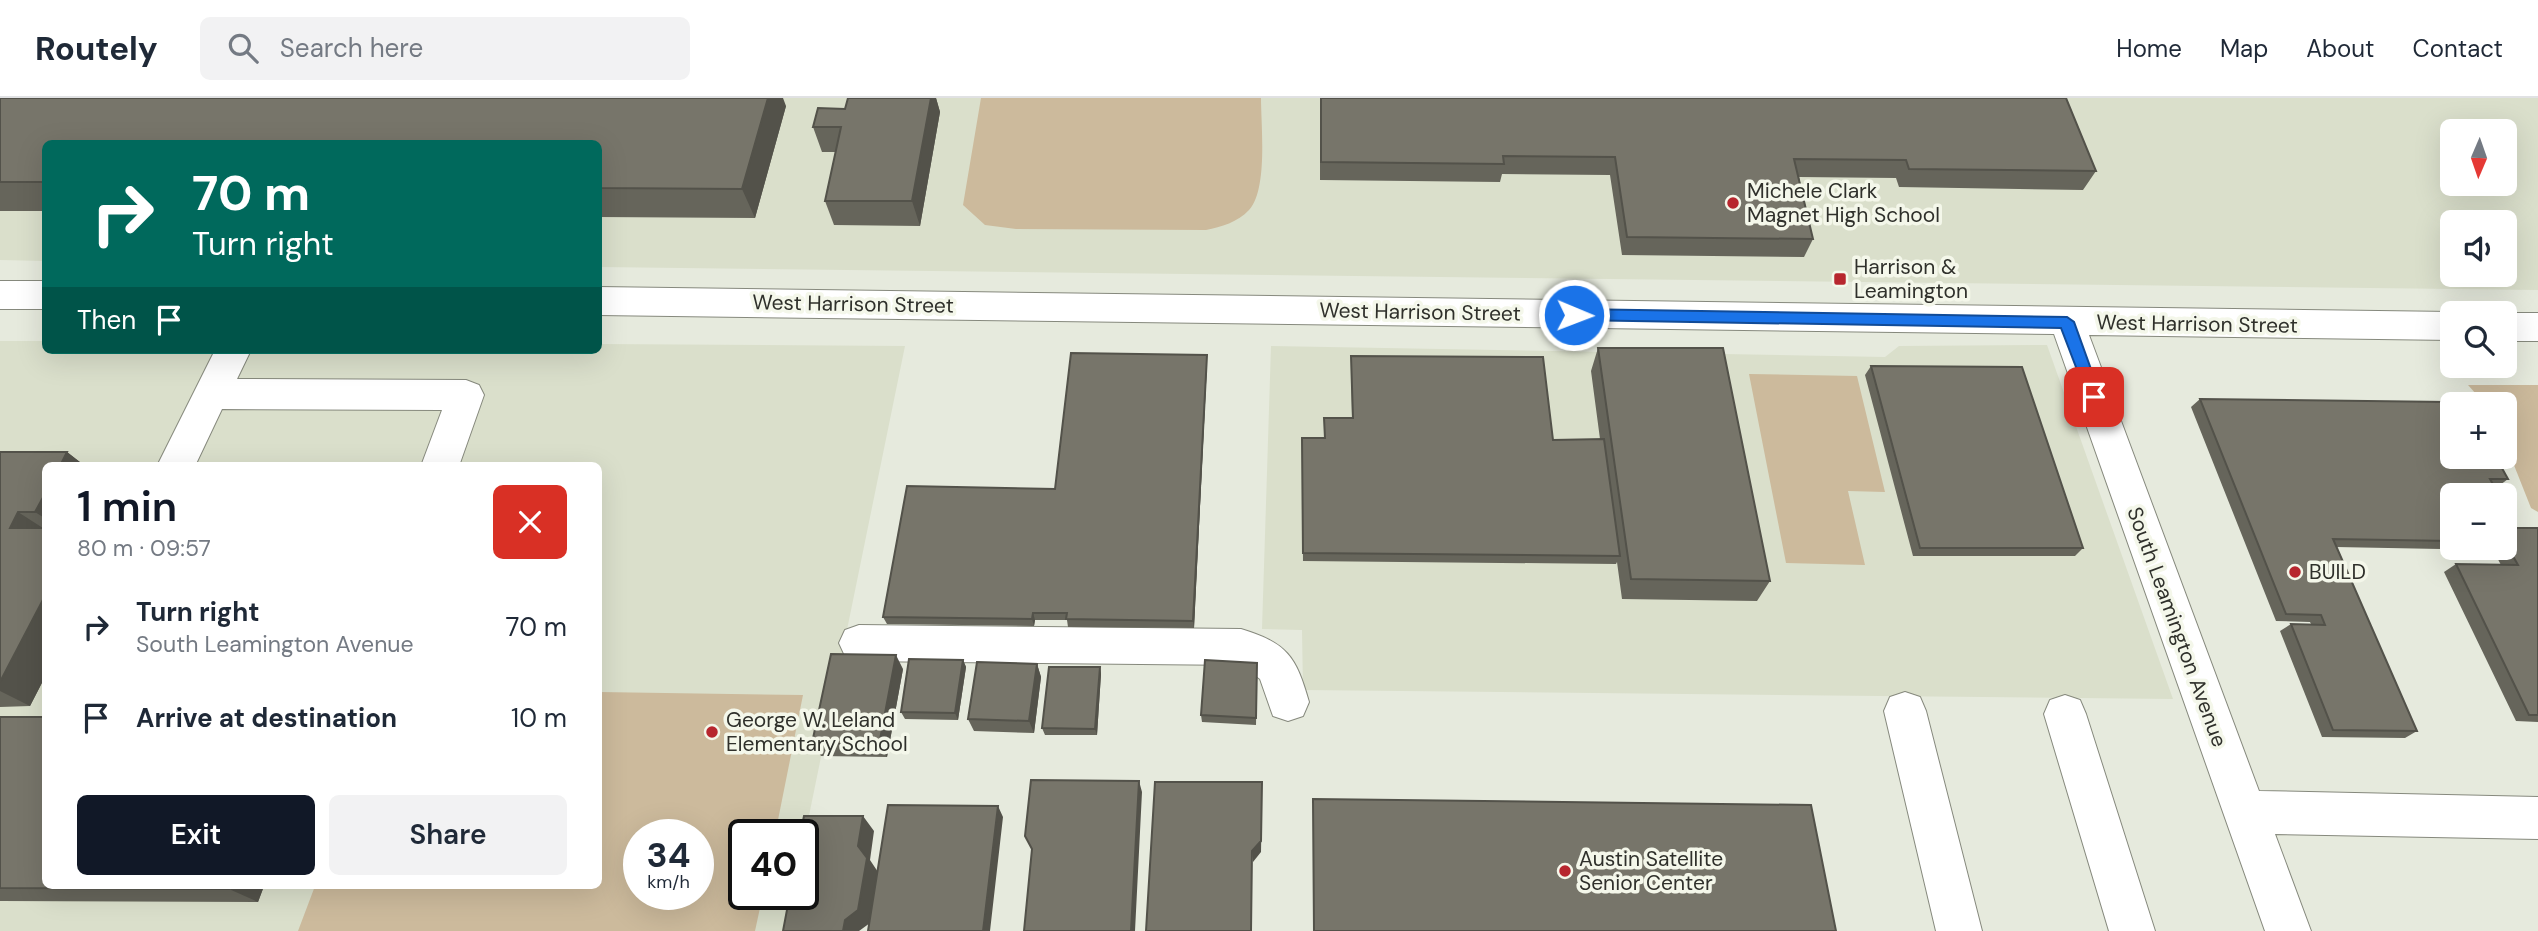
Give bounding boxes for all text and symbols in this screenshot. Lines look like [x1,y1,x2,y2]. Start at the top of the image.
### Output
search box [200,17,690,80]
text: Routely [35,27,158,70]
icon: search [224,29,262,67]
text: Search here [280,31,423,65]
text: Home [2116,33,2182,64]
text: Map [2220,33,2268,64]
text: About [2306,33,2375,64]
text: Contact [2413,33,2503,64]
north arrow [2440,119,2516,196]
map controls [2440,119,2517,560]
text: 70 m [192,161,310,225]
icon: right [77,168,168,259]
place label: Michele Clark Magnet High School [1747,177,1940,229]
marker: Michele Clark Magnet High School [1725,195,1741,211]
button: sound [2440,210,2517,287]
text: Turn right [192,223,334,265]
place label: Harrison & Leamington [1854,253,1968,305]
marker: Harrison & Leamington [1832,271,1848,287]
position arrow [1537,278,1611,352]
street label: West Harrison Street [752,288,954,320]
street label: West Harrison Street [1319,296,1521,328]
icon: arrive [150,301,188,339]
button: search [2440,301,2517,378]
text: Then [77,303,136,337]
street label: West Harrison Street [2096,308,2298,340]
pin [2064,367,2124,427]
icon: arrive [2075,378,2113,416]
button: + [2440,392,2517,469]
text: 1 min [77,479,177,534]
button: − [2440,483,2517,560]
button: close [493,485,567,559]
street label: South Leamington Avenue [2121,503,2234,751]
text: 80 m · 09:57 [77,533,211,563]
place label: BUILD [2309,558,2366,586]
marker: BUILD [2287,564,2303,580]
text: Turn right [136,595,260,629]
icon: right [77,608,115,646]
text: 70 m [506,610,567,644]
text: South Leamington Avenue [136,629,414,659]
icon: arrive [77,699,115,737]
text: Arrive at destination [136,701,397,735]
text: 10 m [511,701,567,735]
place label: George W. Leland Elementary School [726,706,908,758]
marker: George W. Leland Elementary School [704,724,720,740]
button: Exit [77,795,315,875]
button: Share [329,795,567,875]
speed limit sign: 40 [728,819,819,910]
text: 34 [647,832,690,878]
place label: Austin Satellite Senior Center [1579,845,1723,897]
marker: Austin Satellite Senior Center [1557,863,1573,879]
text: km/h [647,870,690,894]

